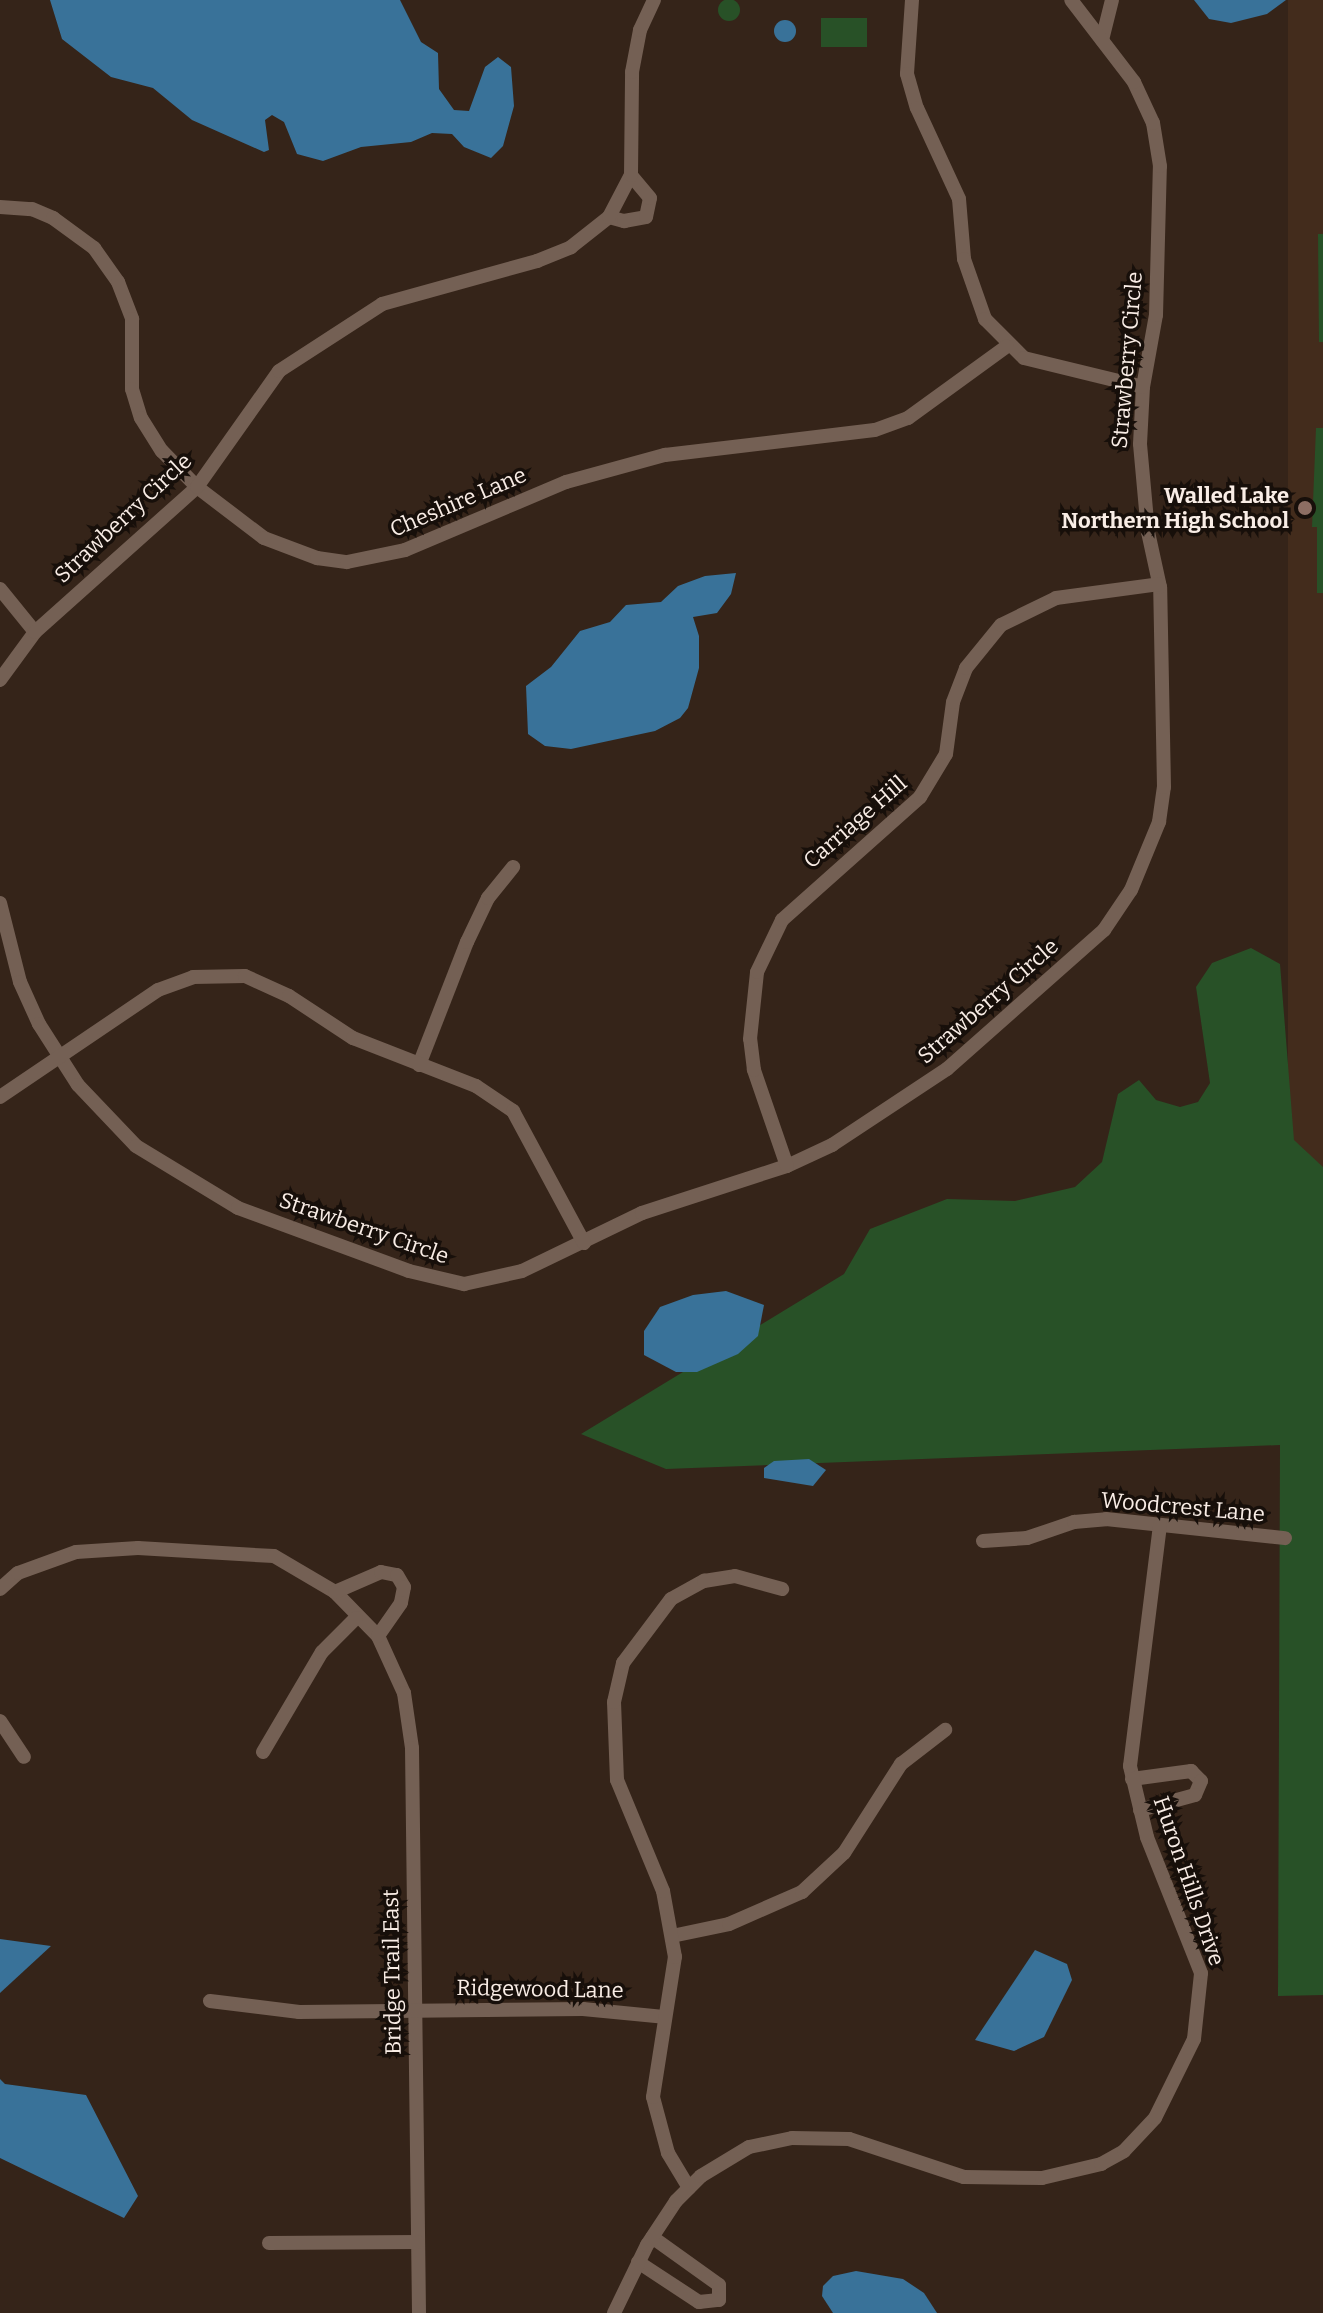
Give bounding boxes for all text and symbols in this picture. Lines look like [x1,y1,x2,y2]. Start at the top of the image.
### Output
street label: Strawberry Circle [1106,270,1148,450]
street label: Strawberry Circle [49,448,197,588]
street label: Cheshire Lane [386,461,530,543]
place label: Walled Lake Northern High School [1061,482,1289,534]
marker: Walled Lake Northern High School [1296,499,1314,517]
street label: Carriage Hill [798,770,912,874]
street label: Strawberry Circle [912,933,1064,1069]
street label: Strawberry Circle [276,1187,452,1269]
street label: Woodcrest Lane [1100,1487,1266,1527]
street label: Huron Hills Drive [1148,1793,1230,1969]
street label: Bridge Trail East [377,1889,407,2055]
street label: Ridgewood Lane [456,1974,624,2004]

